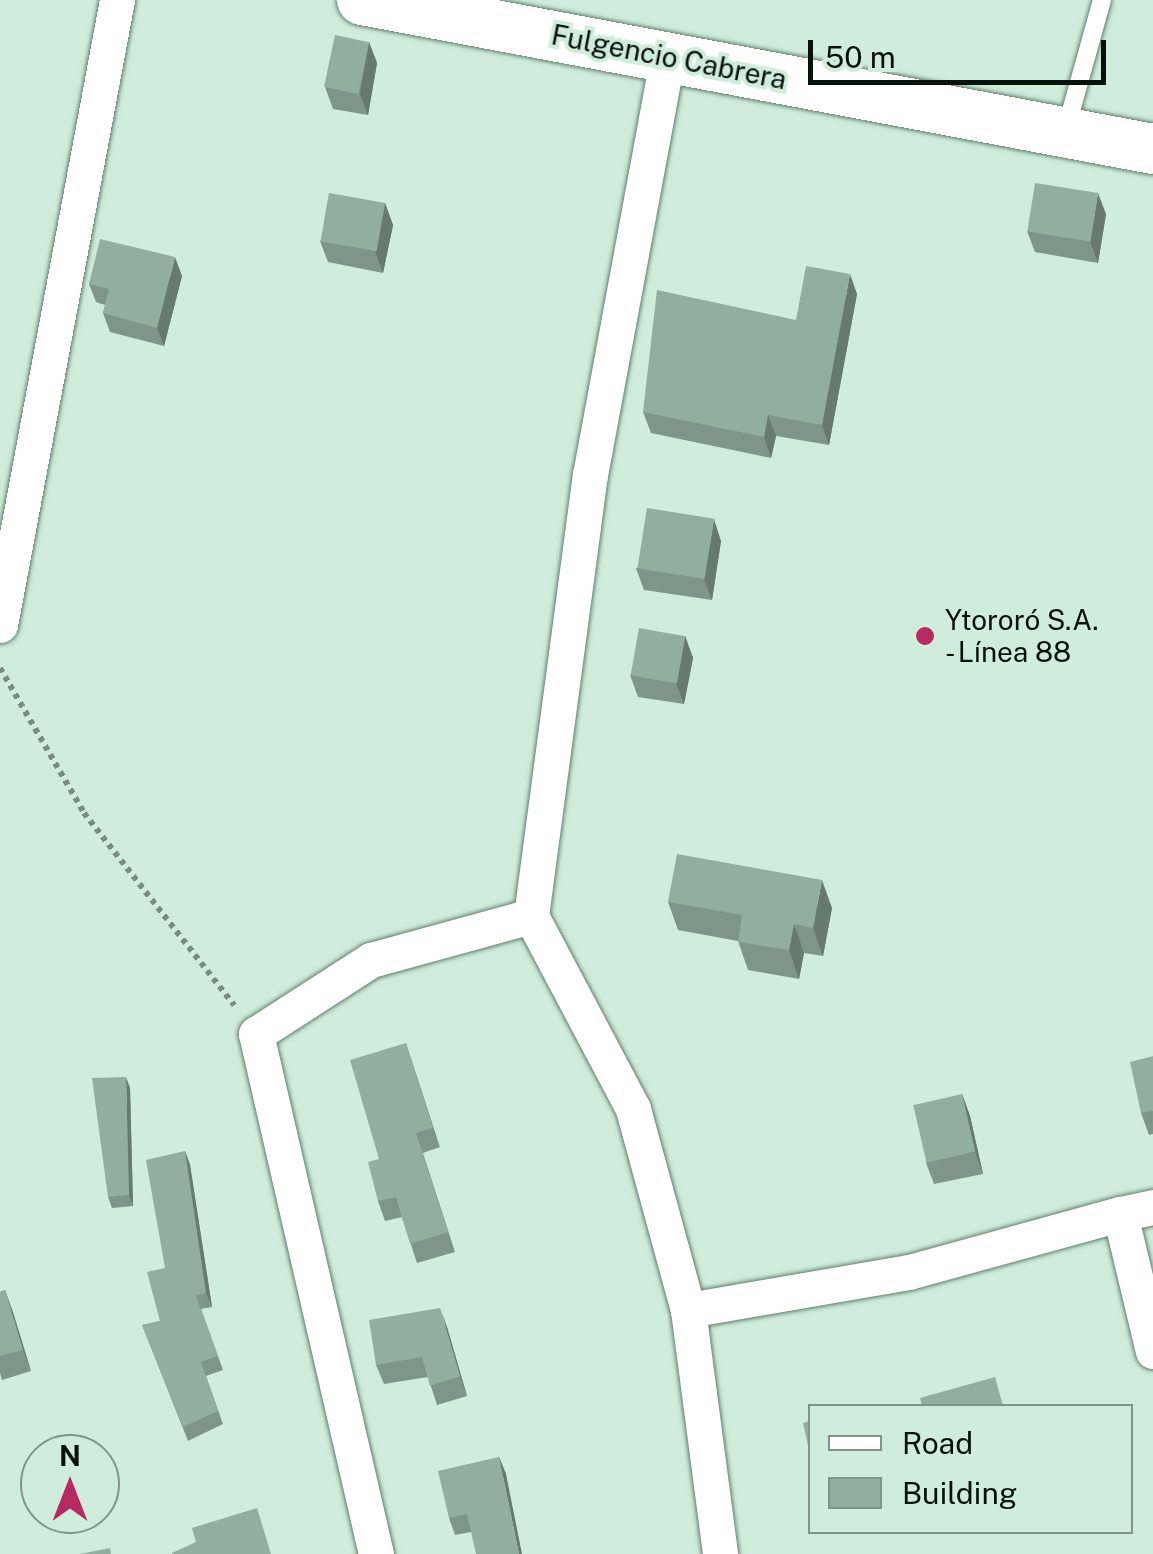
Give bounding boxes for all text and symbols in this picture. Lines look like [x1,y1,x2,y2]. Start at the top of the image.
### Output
street label: Fulgencio Cabrera [549,18,789,96]
scale bar [813,20,1110,82]
text: 50 m [825,39,896,75]
place label: Ytororó S.A. - Línea 88 [945,603,1099,669]
marker: Ytororó S.A. - Línea 88 [914,625,936,647]
legend [808,1404,1133,1534]
text: Road [902,1425,973,1461]
north arrow [20,1434,120,1534]
text: N [59,1439,81,1472]
text: Building [902,1475,1017,1511]

